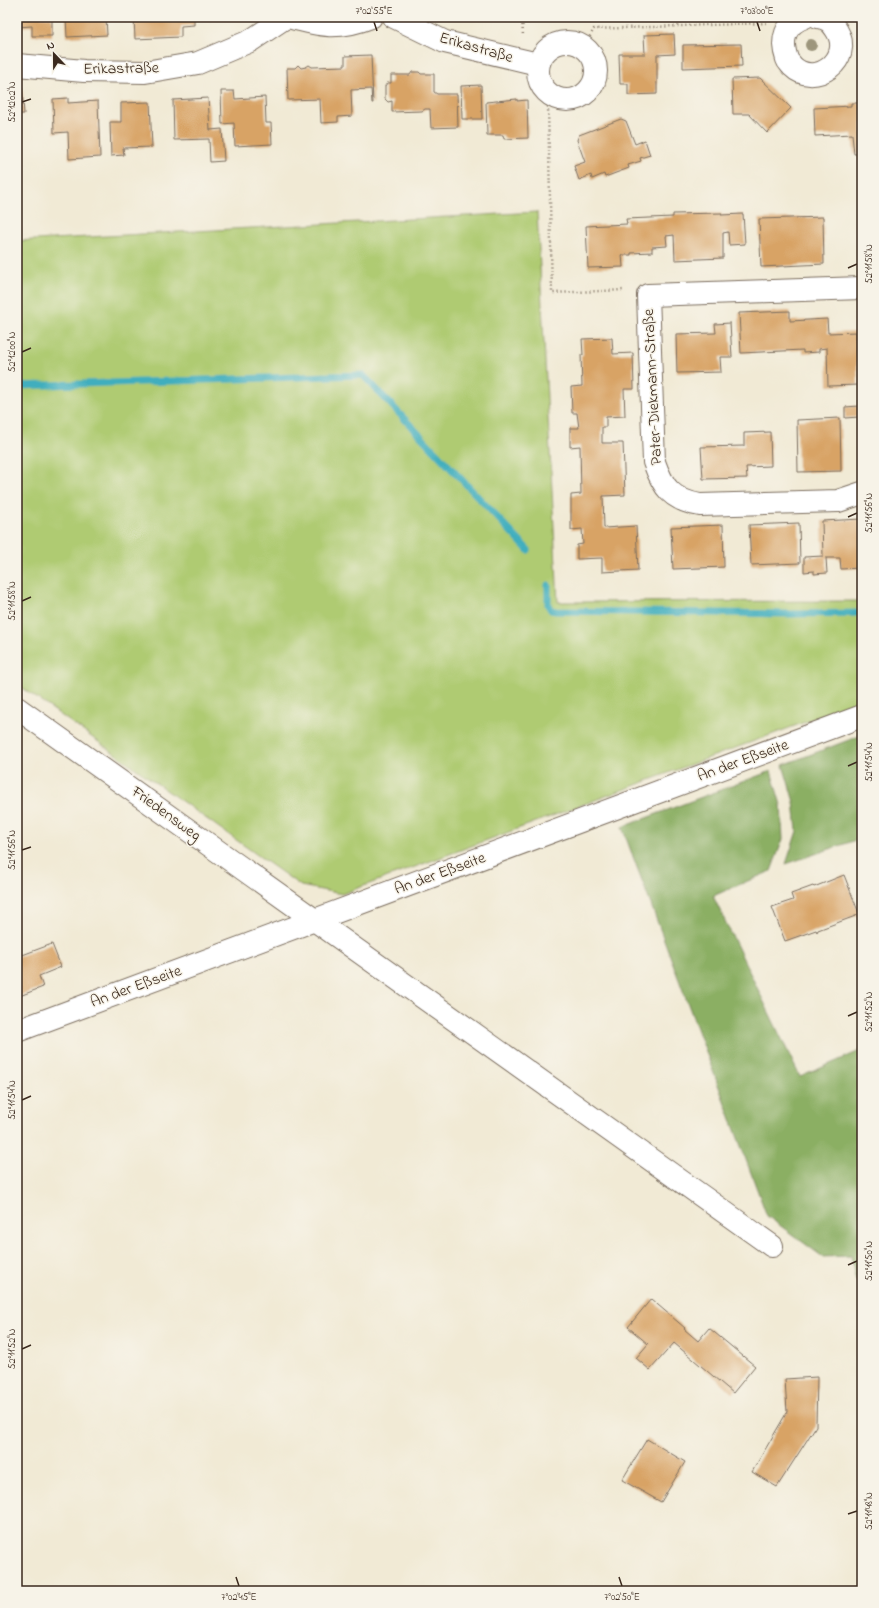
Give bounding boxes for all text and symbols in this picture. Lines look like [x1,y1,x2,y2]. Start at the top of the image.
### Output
text: 7°02'55"E [356,4,392,19]
text: 7°03'00"E [740,4,774,19]
street label: Erikastraße [436,26,517,70]
north arrow [34,34,74,74]
text: N [44,37,57,54]
street label: Erikastraße [83,56,160,82]
text: 52°12'02"N [5,81,20,122]
text: 52°11'58"N [862,244,877,284]
street label: Pater-Diekmann-Straße [637,307,669,466]
text: 52°12'00"N [5,332,20,372]
text: 52°11'56"N [862,493,877,533]
text: 52°11'58"N [5,581,20,621]
street label: An der Eßseite [694,733,793,789]
text: 52°11'54"N [862,742,877,782]
street label: Friedensweg [125,780,206,848]
text: 52°11'56"N [5,830,20,870]
street label: An der Eßseite [391,846,490,902]
street label: An der Eßseite [87,959,186,1015]
text: 52°11'52"N [862,991,877,1032]
text: 52°11'54"N [5,1080,20,1120]
text: 52°11'50"N [862,1241,877,1281]
text: 52°11'52"N [5,1328,20,1369]
text: 52°11'48"N [862,1492,877,1530]
text: 7°02'45"E [221,1590,257,1605]
text: 7°02'50"E [604,1590,640,1605]

